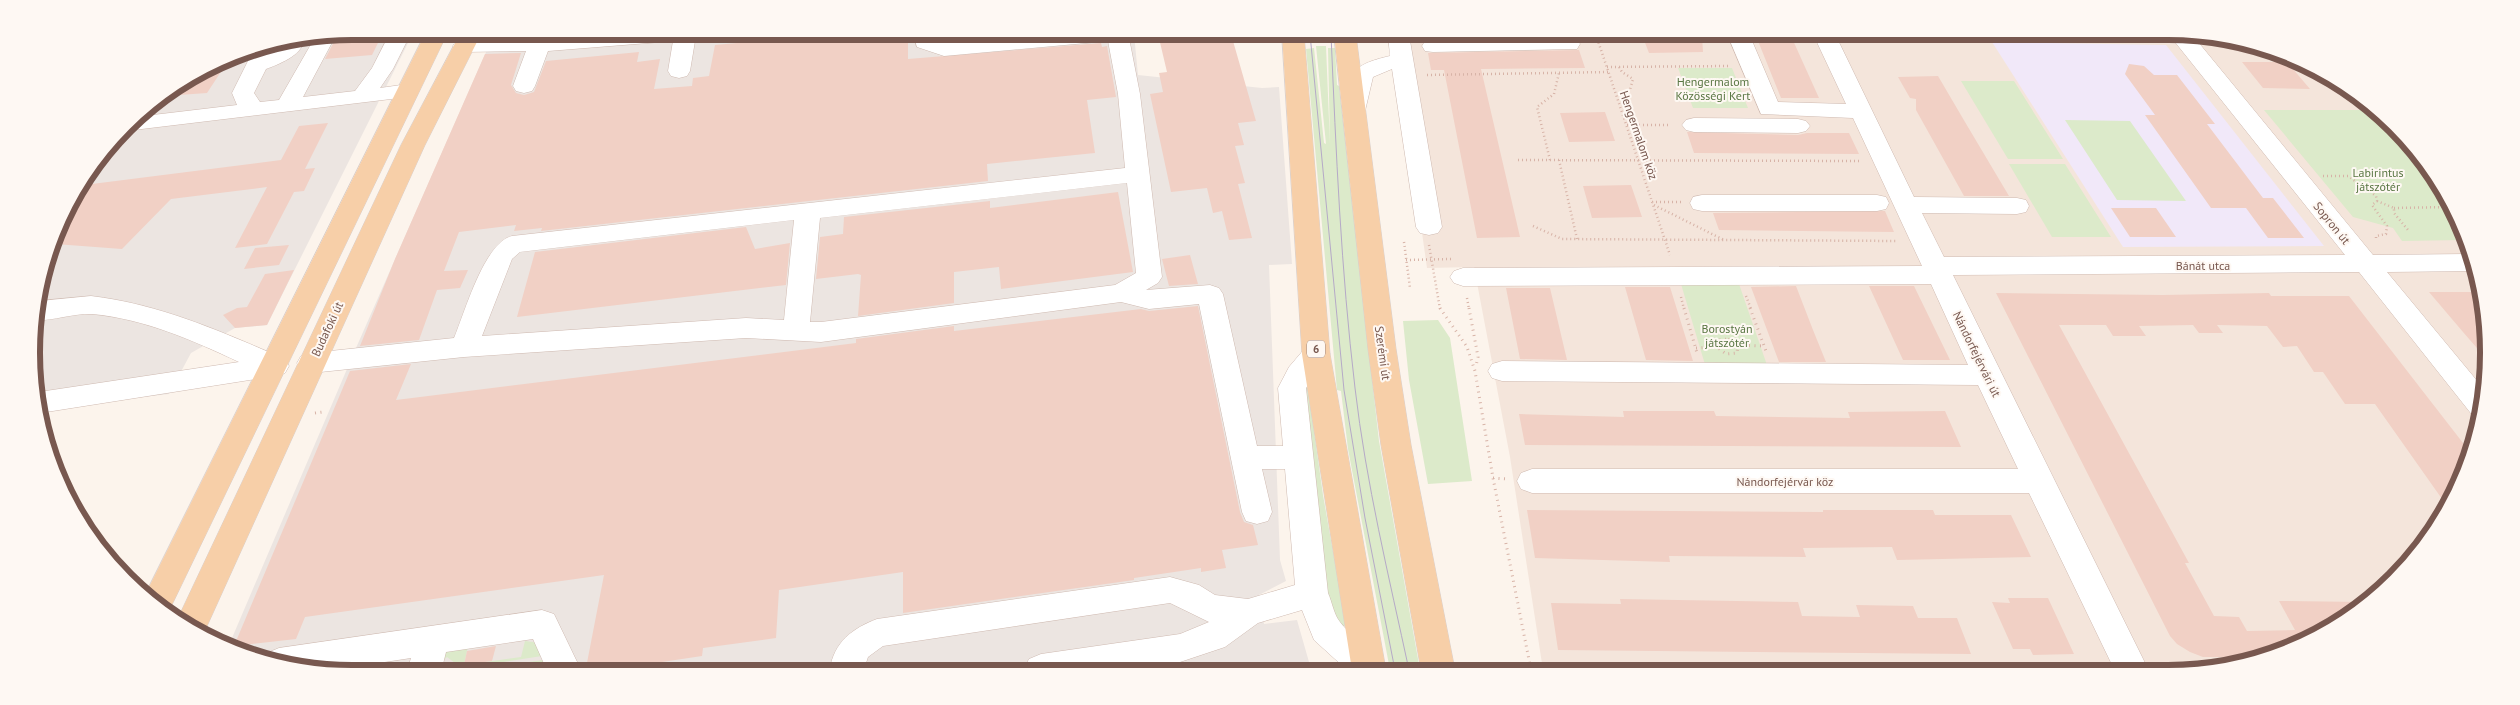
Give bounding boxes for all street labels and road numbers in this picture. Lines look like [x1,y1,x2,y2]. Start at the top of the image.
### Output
street label: Hengermalom köz [1617,89,1661,181]
street label: Sopron út [2310,199,2354,247]
street label: Bánát utca [2176,258,2230,273]
street label: Budafoki út [308,299,346,359]
street label: Nándorfejérvári út [1950,309,2004,399]
street label: Szerémi út [1372,325,1394,381]
road number: 6 [1307,340,1325,358]
street label: Nándorfejérvár köz [1737,474,1833,489]

